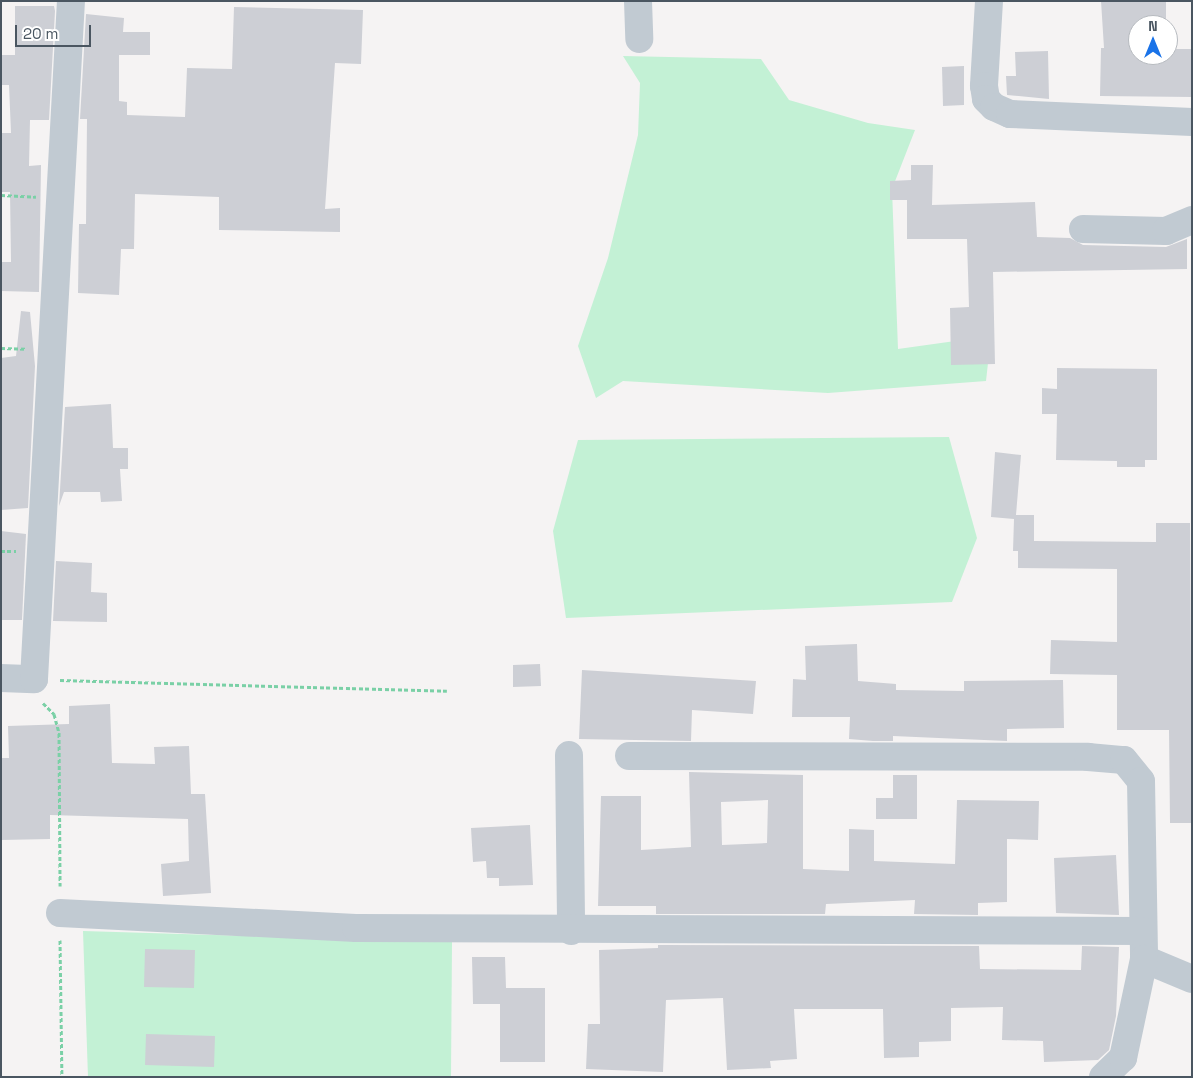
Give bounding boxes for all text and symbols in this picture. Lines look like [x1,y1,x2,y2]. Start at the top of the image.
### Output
scale bar [18,15,94,47]
north arrow [1128,15,1178,65]
text: N [1148,17,1158,35]
text: 20 m [23,24,58,43]

